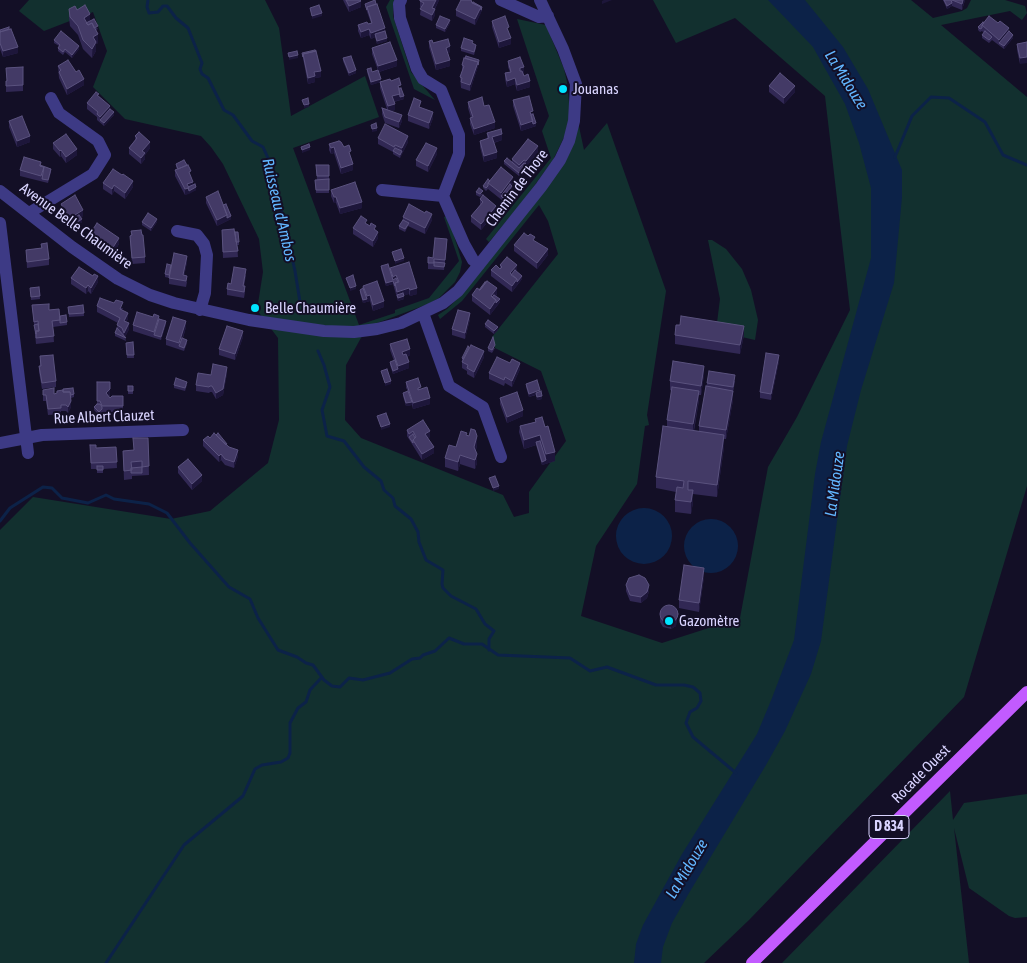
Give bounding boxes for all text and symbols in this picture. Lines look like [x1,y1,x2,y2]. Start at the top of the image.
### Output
water label: La Midouze [820,47,872,113]
place label: Jouanas [573,80,619,98]
marker: Jouanas [557,83,569,95]
street label: Chemin de Thore [482,146,552,230]
water label: Ruisseau d'Ambos [258,157,300,263]
street label: Avenue Belle Chaumière [16,179,136,273]
place label: Belle Chaumière [265,299,356,317]
marker: Belle Chaumière [249,302,261,314]
street label: Rue Albert Clauzet [53,406,155,428]
water label: La Midouze [821,450,849,518]
place label: Gazomètre [679,612,739,630]
marker: Gazomètre [663,615,675,627]
street label: Rocade Ouest [888,741,954,807]
road number: D 834 [869,816,909,839]
water label: La Midouze [662,836,712,902]

